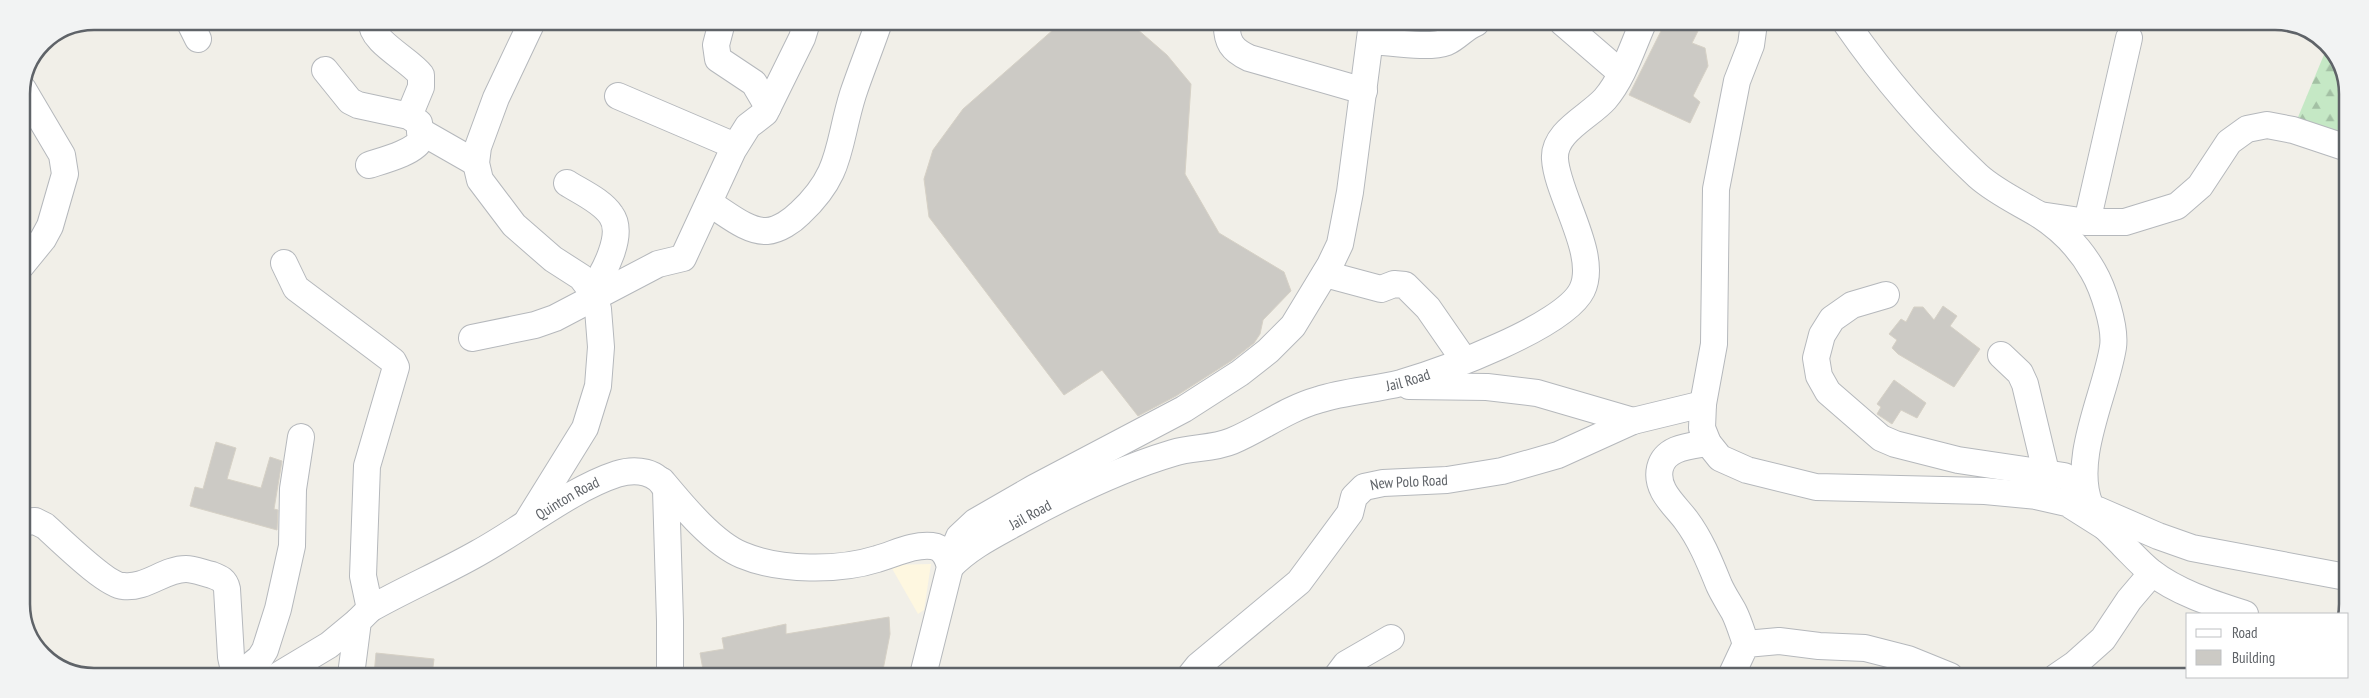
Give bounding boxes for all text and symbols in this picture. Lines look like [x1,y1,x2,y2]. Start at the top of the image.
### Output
street label: Jail Road [1383,364,1432,395]
street label: New Polo Road [1368,470,1448,494]
street label: Quinton Road [532,472,602,524]
street label: Jail Road [1005,495,1054,534]
legend [2186,613,2349,678]
text: Road [2232,623,2258,642]
text: Building [2232,648,2275,667]

